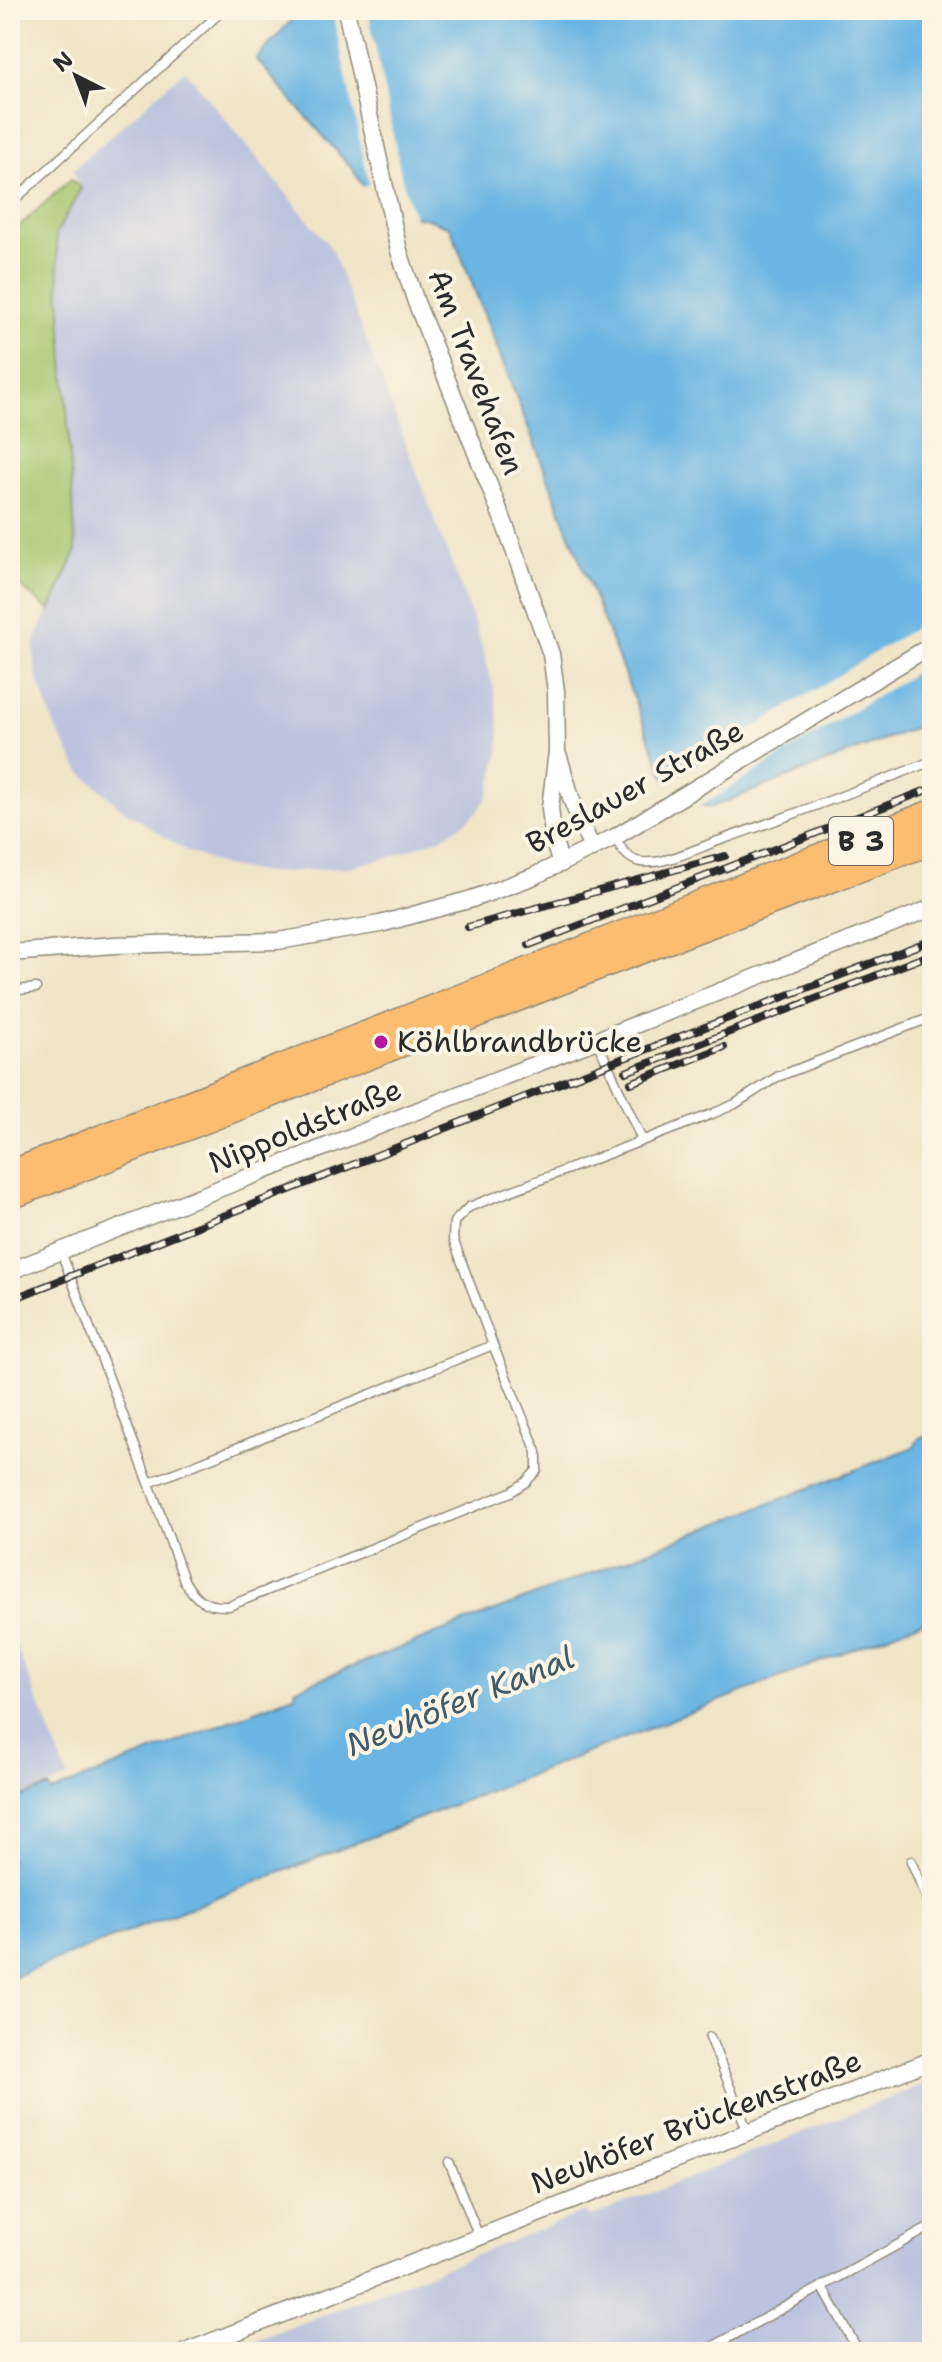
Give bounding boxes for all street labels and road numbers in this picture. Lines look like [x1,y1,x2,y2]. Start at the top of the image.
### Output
street label: Am Travehafen [418,263,535,481]
street label: Breslauer Straße [519,710,751,863]
road number: B 3 [829,817,893,865]
street label: Nippoldstraße [202,1068,408,1183]
street label: Neuhöfer Brückenstraße [525,2039,867,2204]

